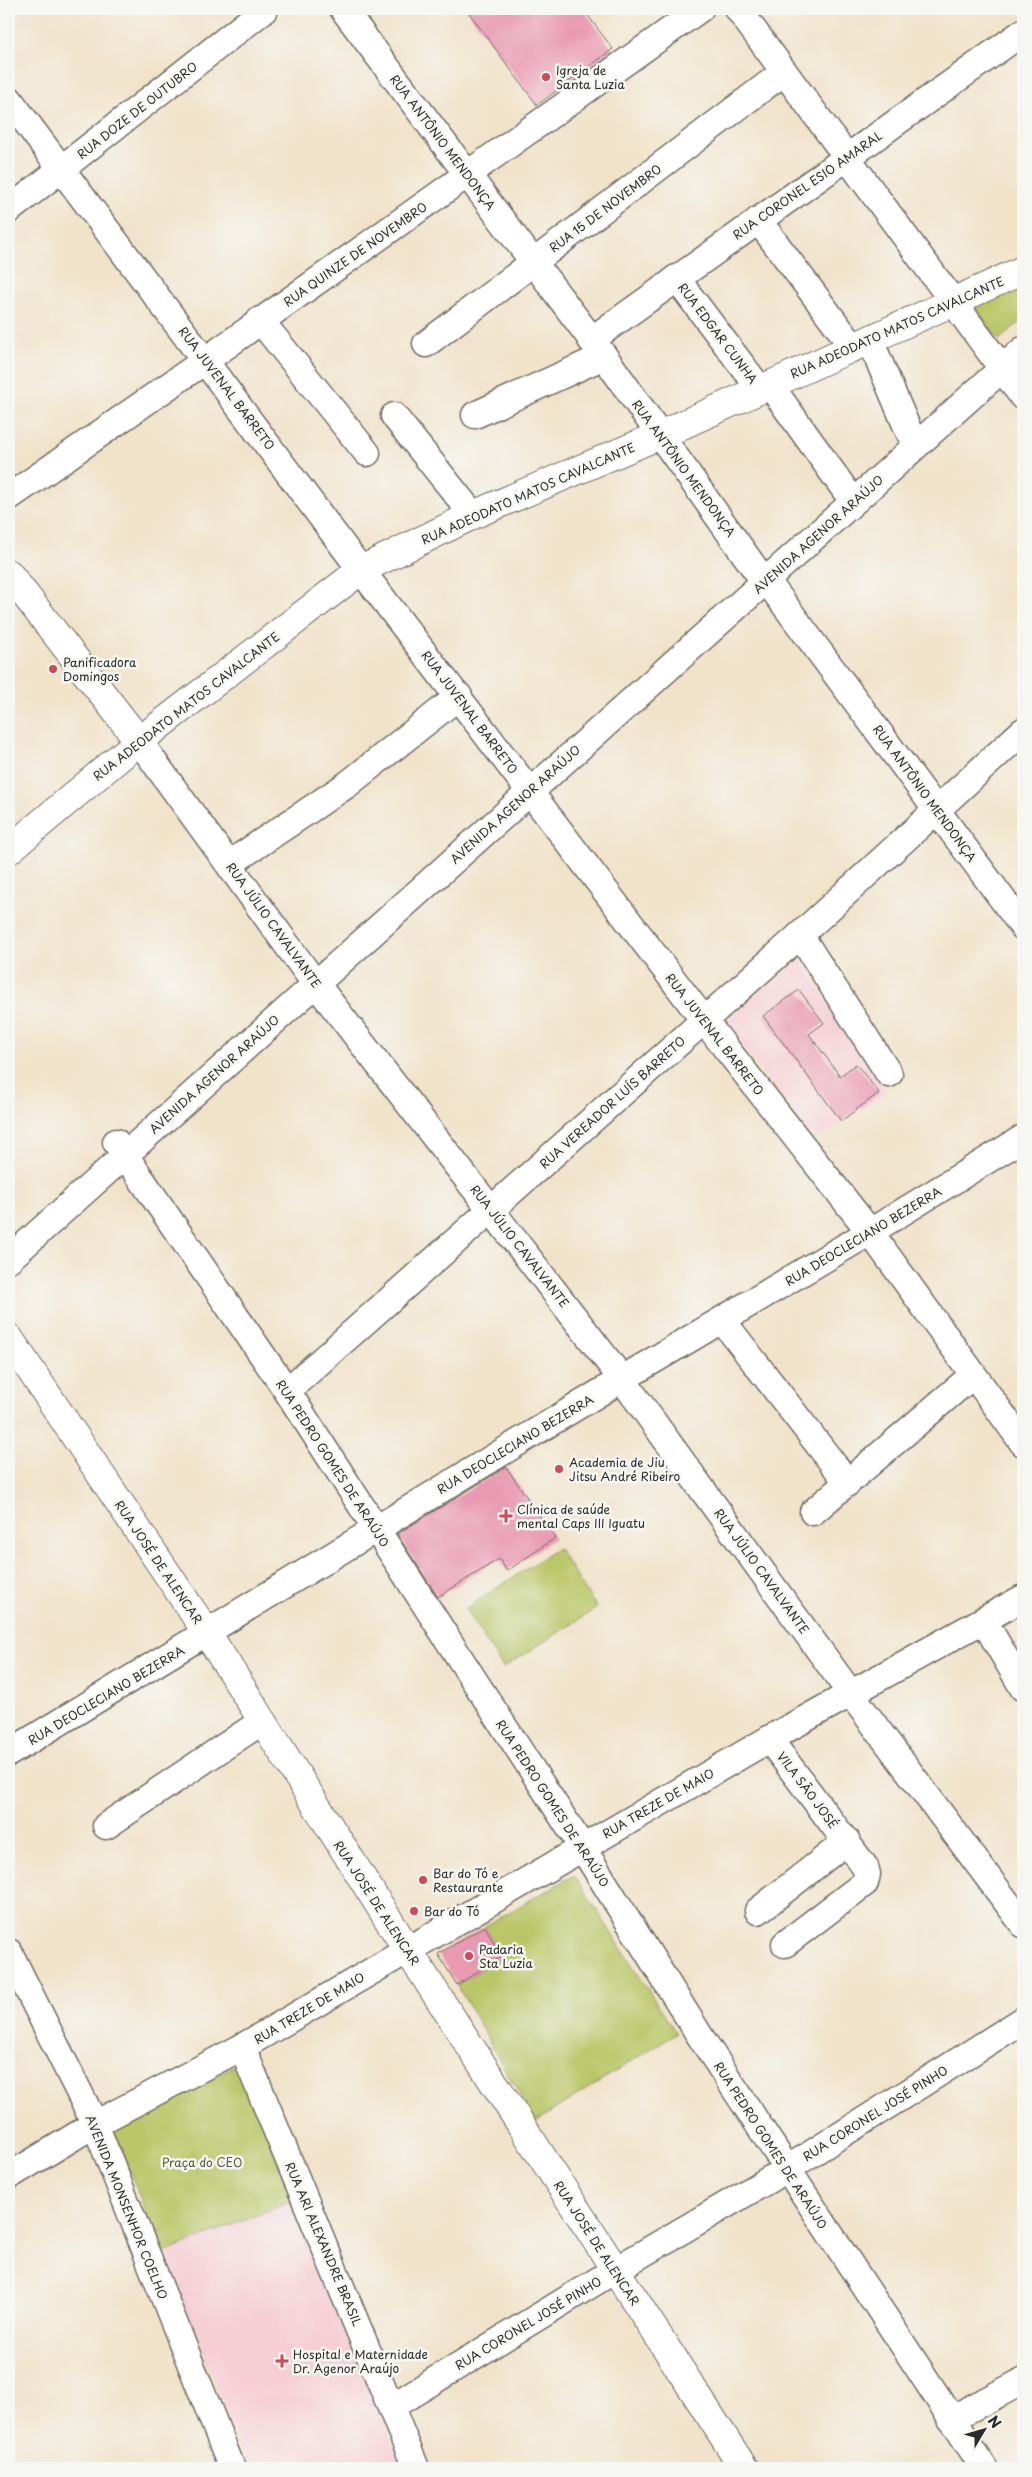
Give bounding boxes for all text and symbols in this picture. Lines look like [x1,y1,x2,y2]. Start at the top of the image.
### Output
street label: RUA DOZE DE OUTUBRO [73,57,201,163]
place label: Igreja de Santa Luzia [556,61,625,93]
street label: RUA ANTÔNIO MENDONÇA [386,70,500,214]
marker: Igreja de Santa Luzia [540,71,552,83]
street label: RUA CORONEL ESIO AMARAL [729,126,885,244]
street label: RUA 15 DE NOVEMBRO [545,160,665,256]
street label: RUA QUINZE DE NOVEMBRO [280,197,430,311]
street label: RUA ADEODATO MATOS CAVALCANTE [787,272,1007,382]
street label: RUA EDGAR CUNHA [674,279,762,387]
street label: RUA JUVENAL BARRETO [175,323,279,453]
street label: RUA ANTÔNIO MENDONÇA [628,396,740,540]
street label: RUA ADEODATO MATOS CAVALCANTE [418,438,638,548]
street label: AVENIDA AGENOR ARAÚJO [749,470,887,597]
street label: RUA ADEODATO MATOS CAVALCANTE [89,627,283,785]
street label: RUA JUVENAL BARRETO [418,647,522,777]
place label: Panificadora Domingos [63,653,137,685]
marker: Panificadora Domingos [47,663,59,675]
street label: RUA ANTÔNIO MENDONÇA [869,721,981,865]
street label: AVENIDA AGENOR ARAÚJO [446,740,584,867]
street label: RUA JÚLIO CAVALVANTE [222,859,326,991]
street label: RUA JUVENAL BARRETO [662,969,768,1099]
street label: AVENIDA AGENOR ARAÚJO [145,1010,283,1137]
street label: RUA VEREADOR LUÍS BARRETO [535,1032,689,1172]
street label: RUA JÚLIO CAVALVANTE [466,1181,574,1311]
street label: RUA DEOCLECIANO BEZERRA [781,1182,945,1290]
street label: RUA PEDRO GOMES DE ARAÚJO [272,1376,394,1550]
street label: RUA DEOCLECIANO BEZERRA [433,1390,597,1498]
place label: Academia de Jiu Jitsu André Ribeiro [569,1453,680,1485]
marker: Academia de Jiu Jitsu André Ribeiro [553,1463,565,1475]
street label: RUA JOSÉ DE ALENCAR [111,1497,207,1628]
place label: Clínica de saúde mental Caps III Iguatu [517,1500,645,1532]
street label: RUA JÚLIO CAVALVANTE [710,1505,814,1637]
marker: Clínica de saúde mental Caps III Iguatu [499,1509,513,1523]
street label: RUA DEOCLECIANO BEZERRA [24,1641,188,1749]
street label: RUA PEDRO GOMES DE ARAÚJO [492,1716,614,1890]
street label: VILA SÃO JOSÉ [773,1748,843,1832]
street label: RUA TREZE DE MAIO [599,1764,717,1842]
street label: RUA JOSÉ DE ALENCAR [330,1837,424,1969]
place label: Bar do Tó e Restaurante [433,1864,504,1896]
marker: Bar do Tó e Restaurante [417,1874,429,1886]
place label: Bar do Tó [424,1902,480,1920]
marker: Bar do Tó [408,1905,420,1917]
place label: Padaria Sta Luzia [479,1940,533,1972]
marker: Padaria Sta Luzia [463,1950,475,1962]
street label: RUA TREZE DE MAIO [250,1968,368,2048]
street label: RUA PEDRO GOMES DE ARAÚJO [710,2058,832,2232]
street label: RUA CORONEL JOSÉ PINHO [799,2061,951,2165]
street label: AVENIDA MONSENHOR COELHO [82,2112,172,2302]
park label: Praça do CEO [162,2153,242,2171]
street label: RUA ARI ALEXANDRE BRASIL [281,2159,367,2329]
street label: RUA JOSÉ DE ALENCAR [550,2177,644,2309]
street label: RUA CORONEL JOSÉ PINHO [451,2272,605,2374]
place label: Hospital e Maternidade Dr. Agenor Araújo [293,2345,428,2377]
marker: Hospital e Maternidade Dr. Agenor Araújo [275,2354,289,2368]
north arrow [960,2404,1010,2454]
text: N [983,2411,1006,2433]

